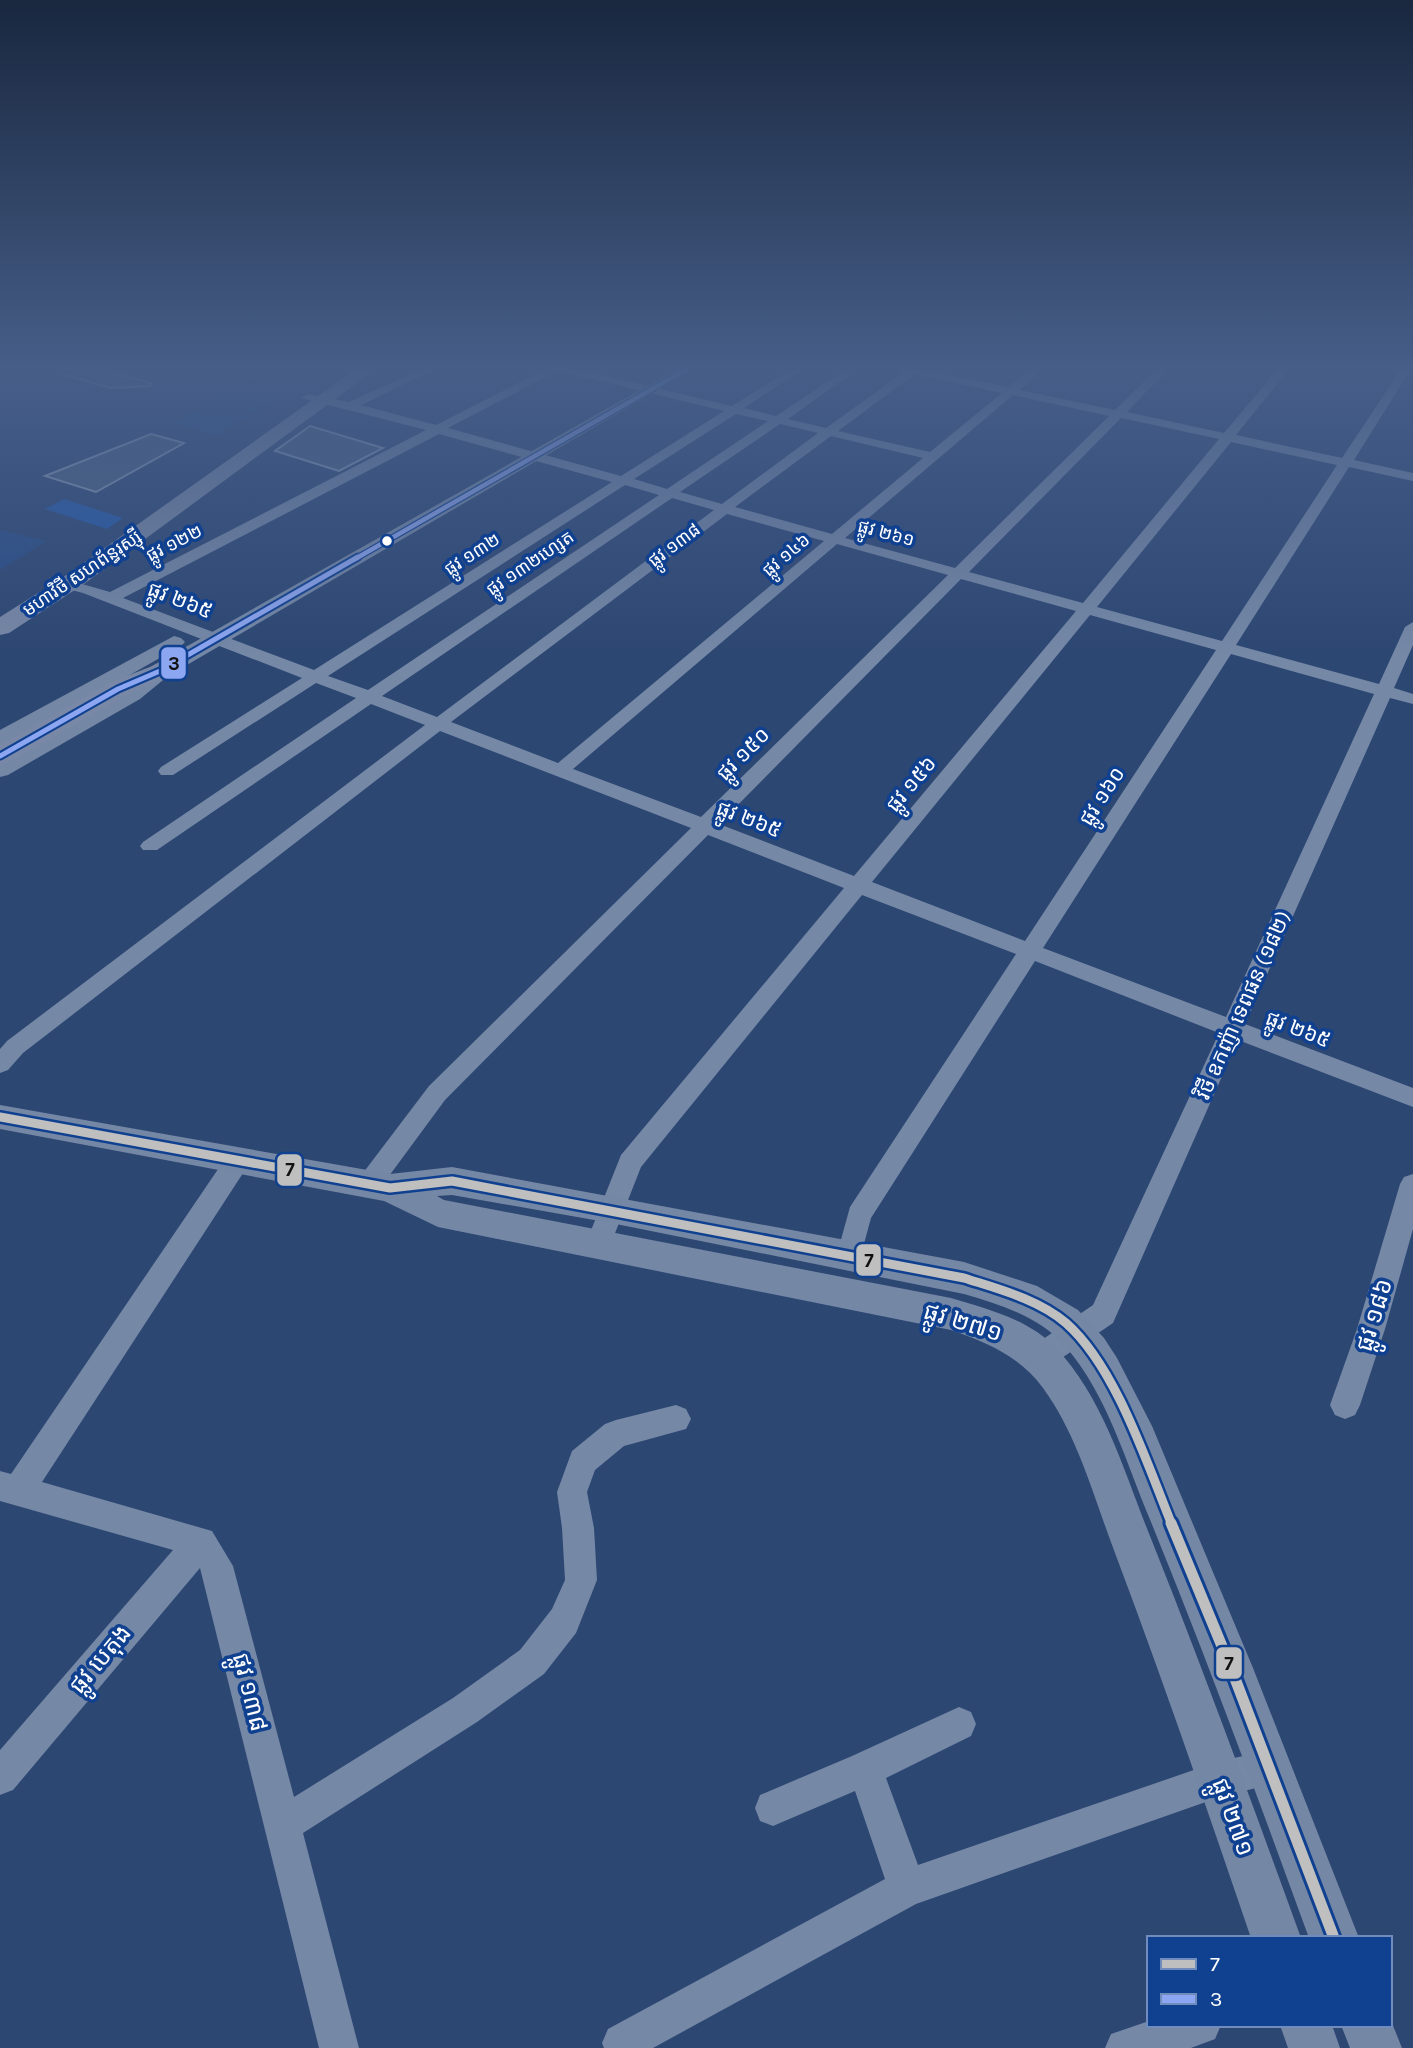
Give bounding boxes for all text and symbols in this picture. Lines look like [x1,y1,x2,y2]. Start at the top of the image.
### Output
street label: ផ្លូវ ២៦១ [854,515,917,556]
street label: ផ្លូវ ១៣៨ [643,518,708,576]
street label: ផ្លូវ ១២២ [142,520,208,571]
street label: មហាវិថី សហព័ន្ធរុស្ស៊ី [18,525,149,626]
street label: ផ្លូវ ១៣២ហ្សេត [482,526,581,605]
street label: ផ្លូវ ១៣២ [440,528,507,585]
street label: ផ្លូវ ១៤៦ [758,529,818,585]
unlabelled marker [380,534,394,548]
street label: ផ្លូវ ២៦៥ [142,577,216,630]
line badge: 3 [160,646,187,680]
text: 3 [168,653,180,675]
street label: ផ្លូវ ១៥០ [711,722,780,791]
street label: ផ្លូវ ១៥៦ [881,751,947,821]
street label: ផ្លូវ ១៦០ [1074,762,1136,834]
street label: ផ្លូវ ២៦៥ [711,796,785,849]
street label: វិថី ឧកញ៉ា ទេពផន (១៨២) [1189,907,1296,1104]
street label: ផ្លូវ ២៦៥ [1260,1006,1334,1059]
line badge: 7 [276,1153,303,1187]
text: 7 [285,1159,295,1181]
line badge: 7 [855,1243,882,1277]
text: 7 [864,1250,874,1272]
street label: ផ្លូវ ១៨៦ [1350,1275,1406,1357]
street label: ផ្លូវ ២៧១ [918,1297,1006,1355]
street label: ផ្លូវ បេតុង [63,1619,143,1704]
line badge: 7 [1215,1646,1243,1680]
street label: ផ្លូវ ១៣៨ [219,1650,273,1736]
text: 7 [1224,1653,1234,1675]
street label: ផ្លូវ ២៧១ [1198,1774,1260,1863]
legend [1147,1936,1392,2027]
text: 7 [1210,1952,1220,1976]
text: 3 [1210,1987,1222,2011]

